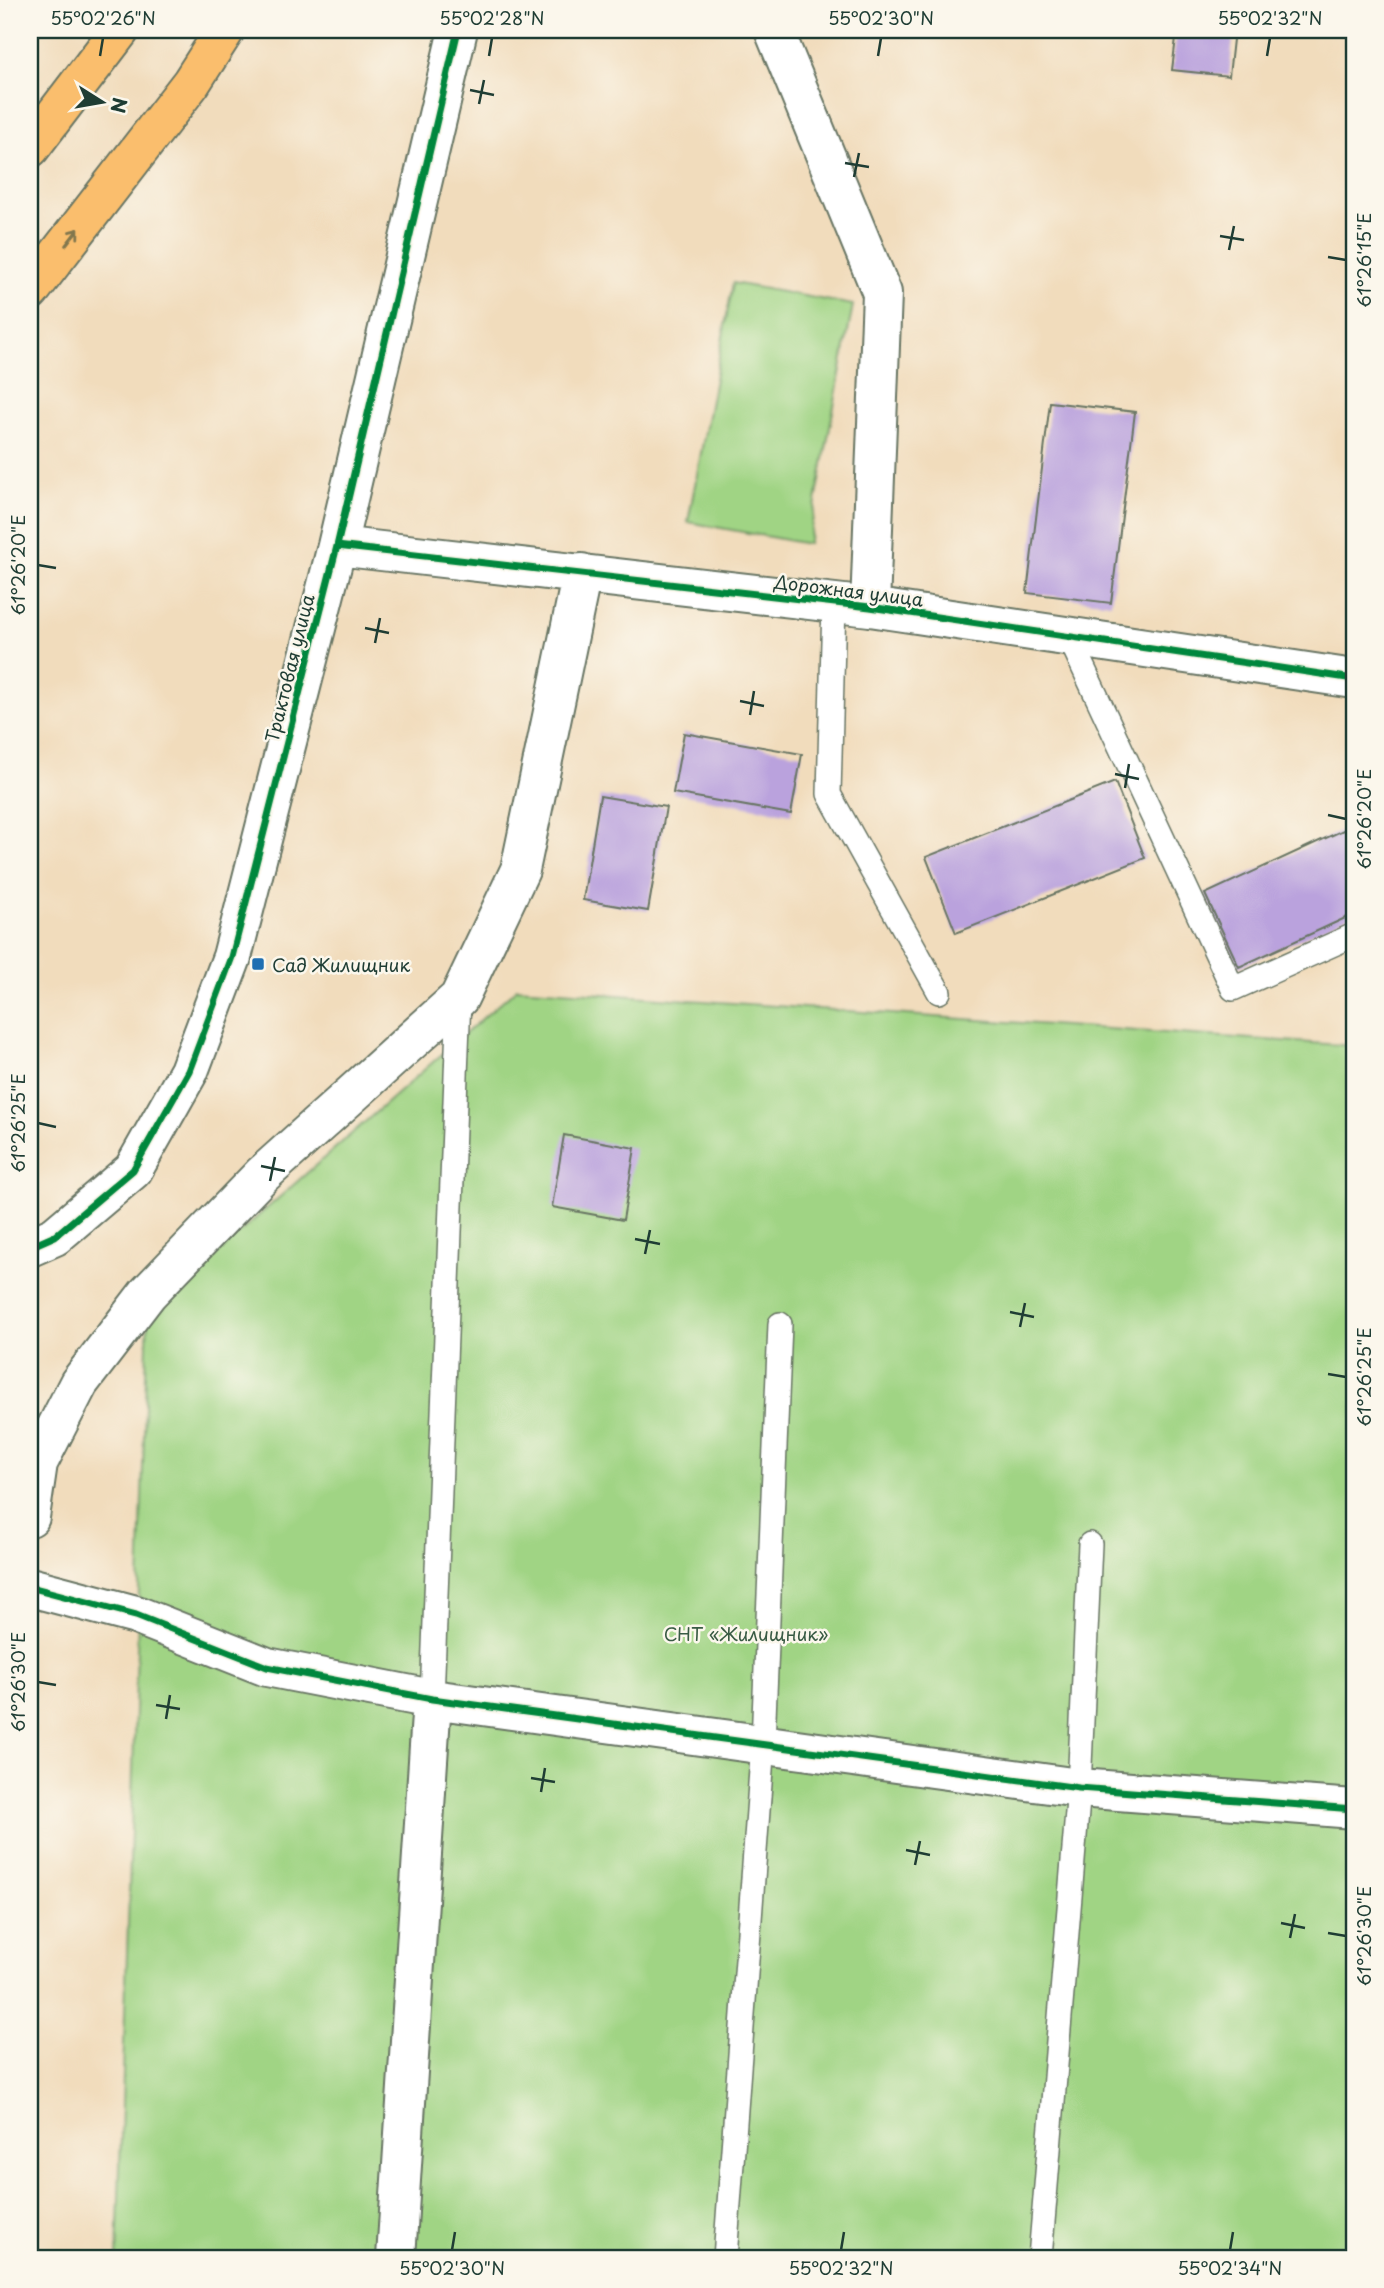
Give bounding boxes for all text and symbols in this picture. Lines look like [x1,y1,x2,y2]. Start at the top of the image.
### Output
text: 55°02'26"N [50,4,156,31]
text: 55°02'28"N [439,4,545,31]
text: 55°02'30"N [828,4,934,31]
text: 55°02'32"N [1217,4,1323,31]
north arrow [66,66,136,136]
text: N [104,95,135,115]
text: 61°26'15"E [1350,212,1377,308]
one-way arrow [64,229,79,247]
text: 61°26'20"E [4,514,31,616]
street label: Дорожная улица [772,567,926,613]
street label: Трактовая улица [258,590,321,745]
text: 61°26'20"E [1350,768,1377,870]
place label: Сад Жилищник [272,951,410,978]
marker: Сад Жилищник [250,956,266,972]
text: 61°26'25"E [4,1073,31,1173]
text: 61°26'25"E [1350,1327,1377,1427]
park label: СНТ «Жилищник» [664,1620,828,1647]
text: 61°26'30"E [4,1632,31,1732]
text: 61°26'30"E [1350,1886,1377,1986]
text: 55°02'30"N [399,2254,505,2281]
text: 55°02'32"N [788,2254,894,2281]
text: 55°02'34"N [1178,2254,1282,2281]

